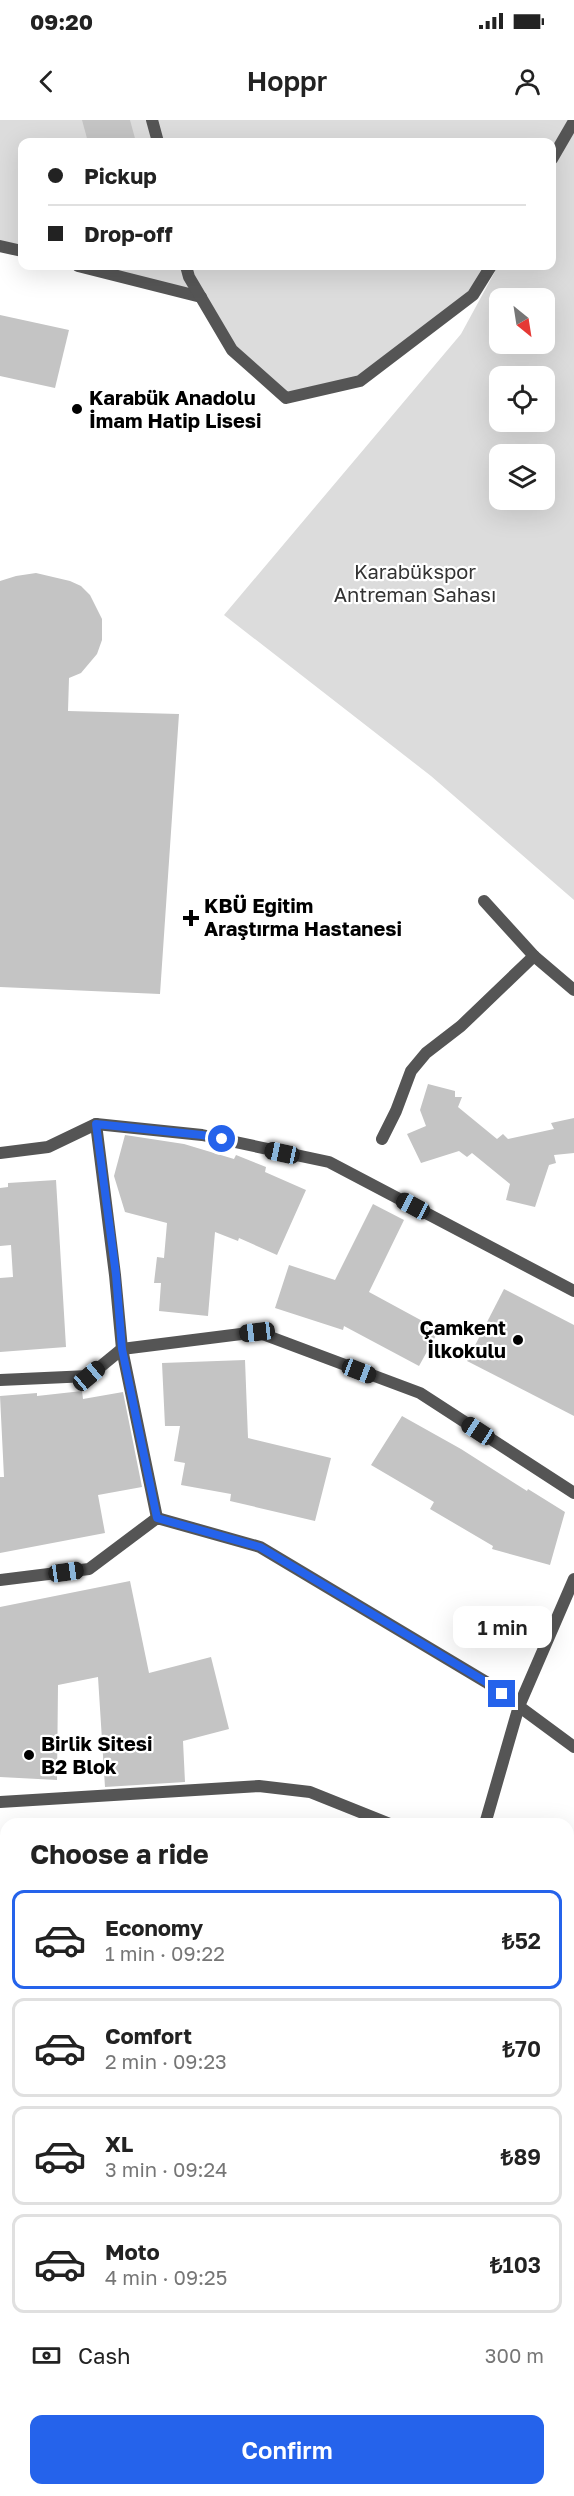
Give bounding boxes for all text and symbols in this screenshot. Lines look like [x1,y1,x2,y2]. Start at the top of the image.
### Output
text: 09:20 [30,8,93,35]
icon: back [30,65,63,98]
text: Hoppr [247,65,327,97]
icon: person [511,65,544,98]
text: Pickup [84,162,157,189]
text: Drop-off [84,220,173,247]
north arrow [489,288,555,354]
map controls [489,288,555,510]
button: locate [489,366,555,432]
place label: Karabük Anadolu İmam Hatip Lisesi [89,385,262,432]
marker: Karabük Anadolu İmam Hatip Lisesi [70,402,84,416]
button: layers [489,444,555,510]
park label: Karabükspor Antreman Sahası [334,559,496,606]
place label: KBÜ Eğitim Araştırma Hastanesi [204,893,402,940]
marker: KBÜ Eğitim Araştırma Hastanesi [182,909,200,927]
route start [208,1125,235,1152]
car [263,1140,301,1166]
car [393,1190,433,1222]
place label: Çamkent İlkokulu [420,1315,506,1362]
car [238,1321,276,1343]
marker: Çamkent İlkokulu [511,1333,525,1347]
car [339,1356,379,1386]
car [69,1358,109,1394]
car [458,1414,498,1448]
car [47,1561,85,1583]
callout: 1 min [452,1607,552,1649]
text: 1 min [477,1615,528,1639]
route end [488,1680,515,1707]
place label: Birlik Sitesi B2 Blok [41,1731,153,1778]
marker: Birlik Sitesi B2 Blok [22,1748,36,1762]
text: Choose a ride [30,1838,209,1870]
icon: car [33,1913,87,1967]
text: Economy [105,1914,203,1941]
text: ₺52 [502,1927,541,1954]
text: 1 min · 09:22 [105,1941,225,1965]
icon: car [33,2021,87,2075]
text: Comfort [105,2022,192,2049]
text: ₺70 [502,2035,541,2062]
text: 2 min · 09:23 [105,2049,227,2073]
icon: car [33,2129,87,2183]
text: XL [105,2130,133,2157]
text: ₺89 [501,2143,541,2170]
text: 3 min · 09:24 [105,2157,227,2181]
icon: car [33,2237,87,2291]
text: Moto [105,2238,160,2265]
text: ₺103 [490,2251,541,2278]
text: 4 min · 09:25 [105,2265,227,2289]
icon: cash [30,2339,63,2372]
text: Cash [78,2342,131,2369]
text: 300 m [485,2343,544,2367]
button: Confirm [30,2415,544,2484]

